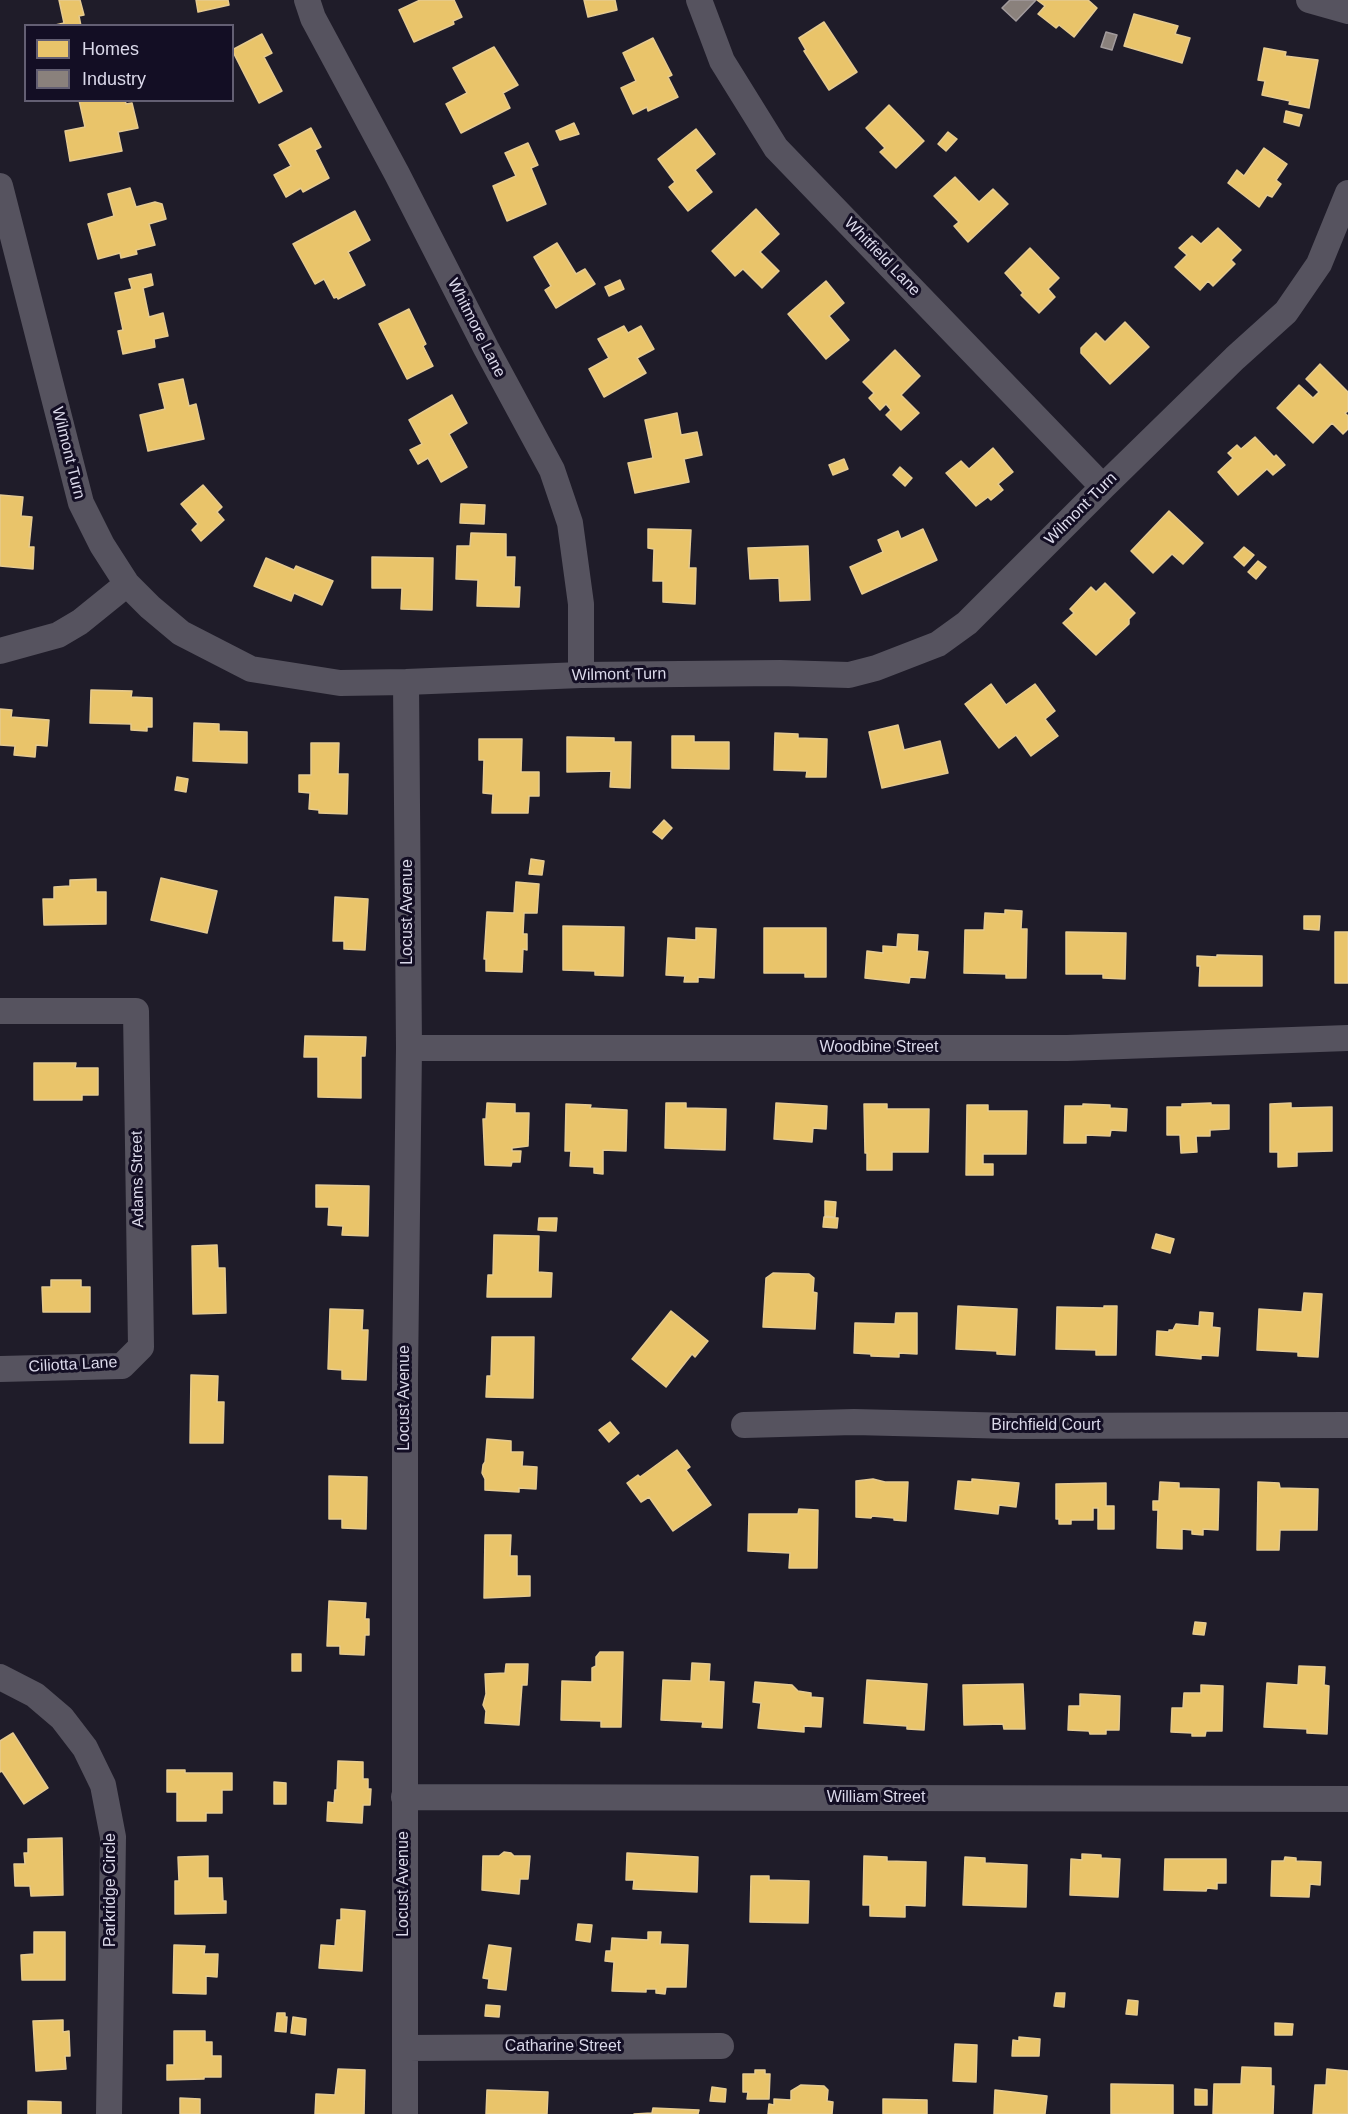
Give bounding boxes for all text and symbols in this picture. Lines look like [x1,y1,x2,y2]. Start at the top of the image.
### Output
legend [24,24,234,102]
text: Homes [82,39,139,59]
text: Industry [82,69,146,89]
street label: Whitfield Lane [840,214,924,300]
street label: Whitmore Lane [443,275,509,381]
street label: Wilmont Turn [47,405,89,501]
street label: Wilmont Turn [1041,469,1121,549]
street label: Wilmont Turn [572,665,666,685]
street label: Locust Avenue [398,859,418,965]
street label: Woodbine Street [820,1038,938,1058]
street label: Adams Street [128,1130,148,1228]
street label: Locust Avenue [395,1345,415,1451]
street label: Ciliotta Lane [28,1353,118,1377]
street label: Birchfield Court [991,1416,1101,1436]
street label: William Street [827,1788,925,1808]
street label: Locust Avenue [394,1831,414,1937]
street label: Parkridge Circle [101,1833,121,1947]
street label: Catharine Street [505,2037,621,2057]

